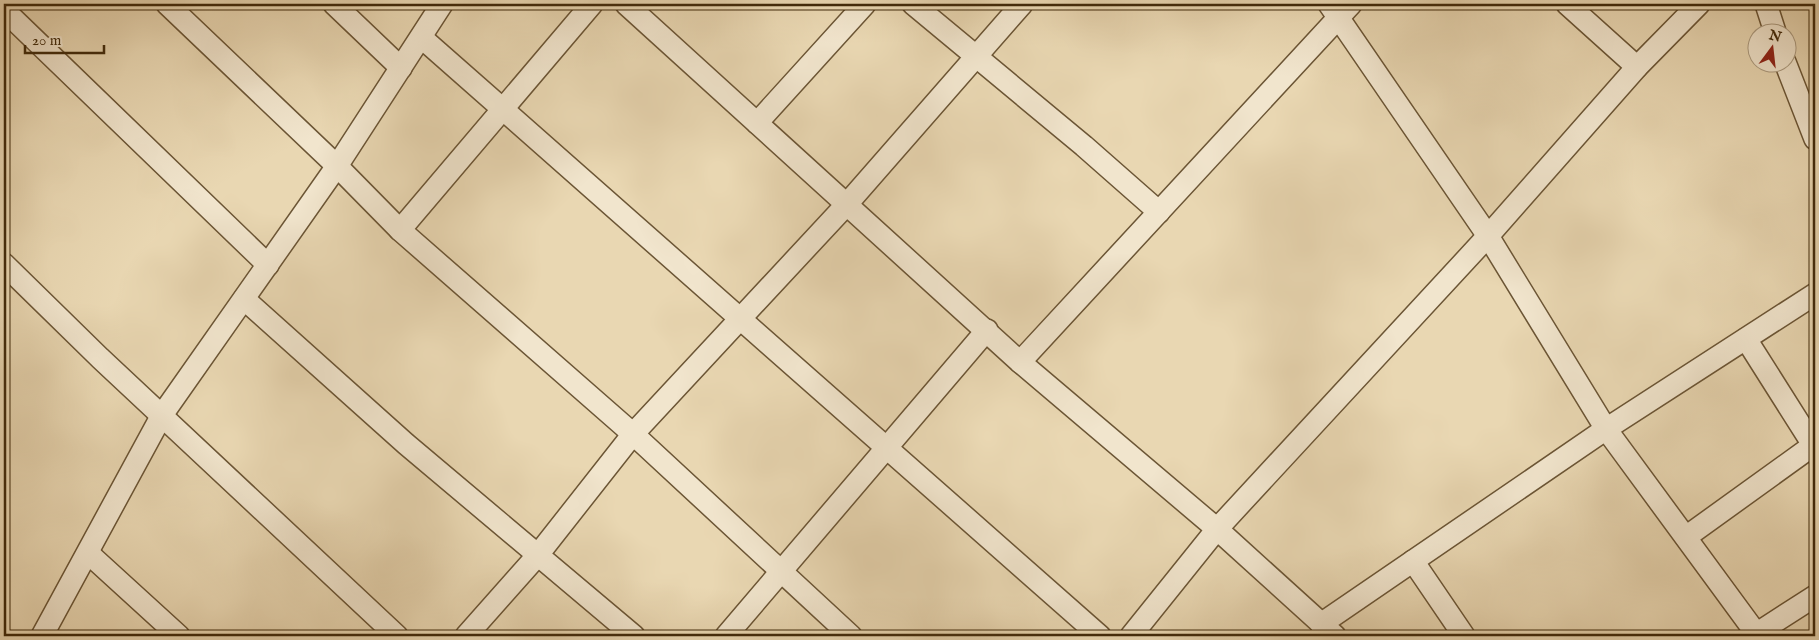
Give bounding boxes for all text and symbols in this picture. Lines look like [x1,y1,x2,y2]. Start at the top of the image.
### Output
scale bar [25,22,104,54]
north arrow [1746,22,1796,72]
text: N [1766,26,1783,47]
text: 20 m [32,31,62,50]

